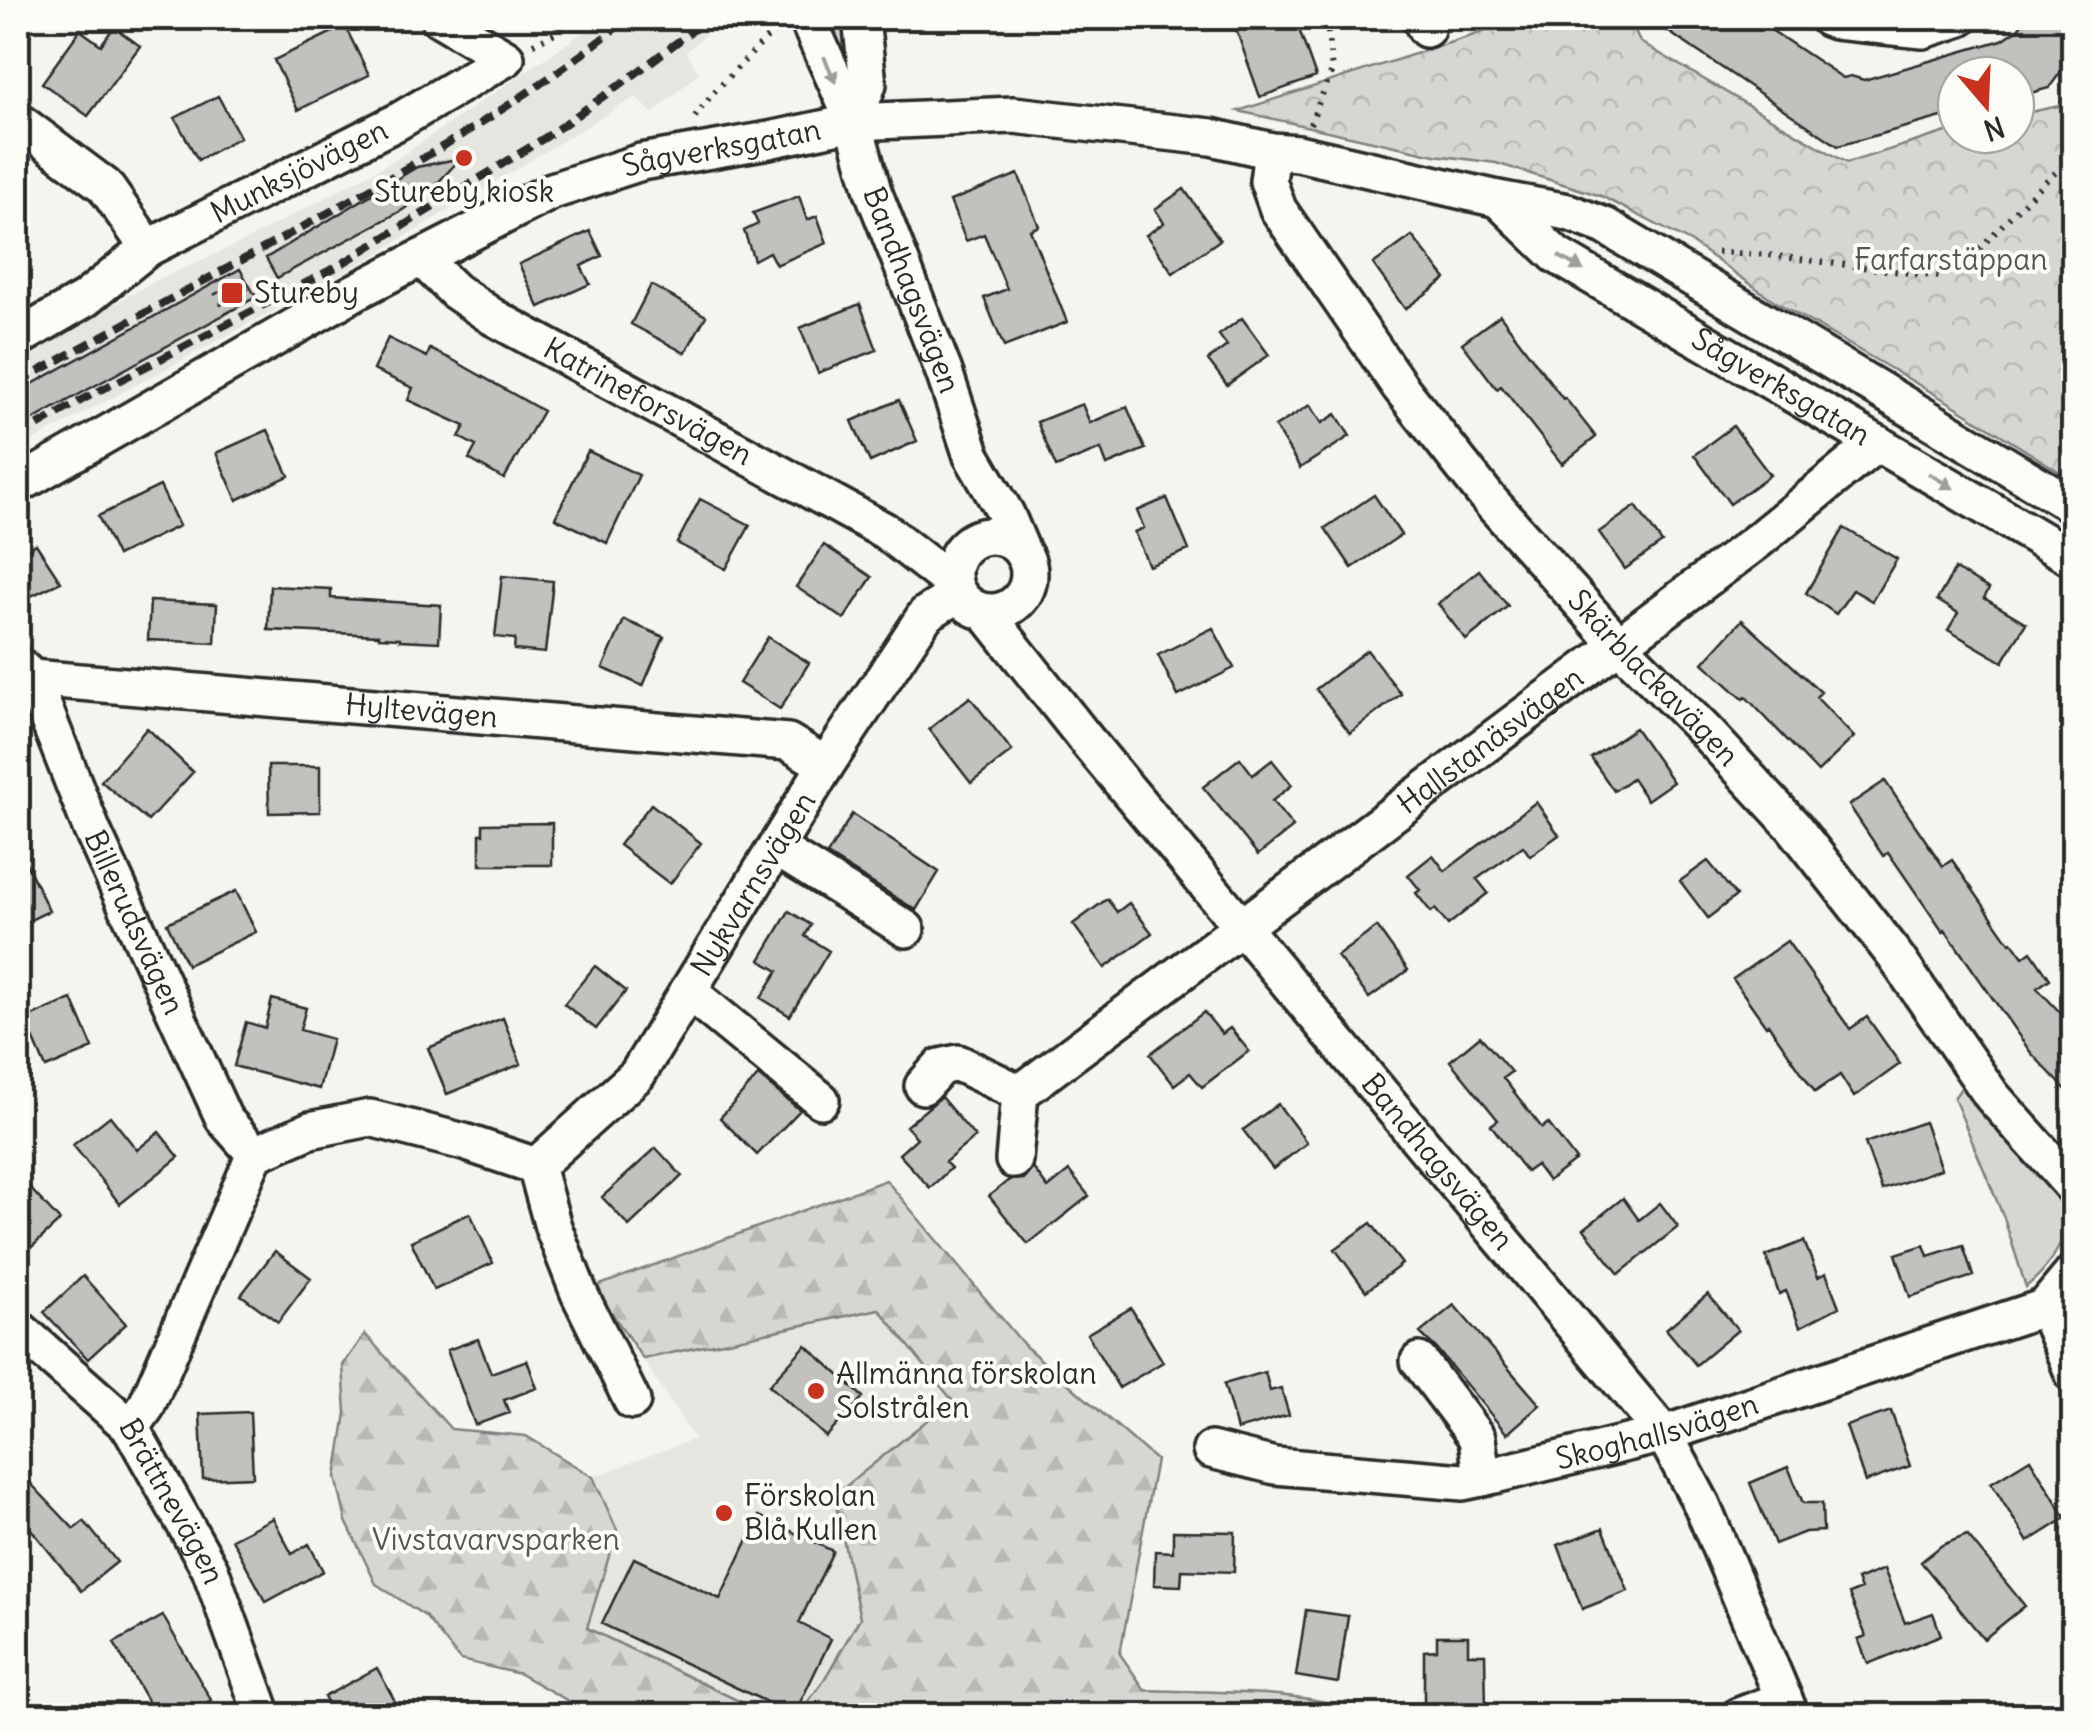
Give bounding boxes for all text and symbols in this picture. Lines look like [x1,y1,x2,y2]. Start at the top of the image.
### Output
north arrow [1936,55,2036,155]
one-way arrow [822,56,839,85]
text: N [1979,108,2009,149]
street label: Munksjövägen [204,110,394,231]
street label: Sågverksgatan [617,110,824,185]
marker: Stureby kiosk [453,147,475,169]
place label: Stureby kiosk [374,172,554,210]
street label: Bandhagsvägen [855,181,970,398]
park label: Farfarstäppan [1854,240,2048,278]
one-way arrow [1557,254,1585,271]
place label: Stureby [254,273,359,311]
marker: Stureby [219,280,245,306]
street label: Sågverksgatan [1685,319,1878,453]
street label: Katrineforsvägen [538,328,759,473]
one-way arrow [1927,472,1956,489]
street label: Skärblackavägen [1560,581,1748,774]
street label: Hallstanäsvägen [1389,658,1591,822]
street label: Hyltevägen [344,685,499,735]
street label: Nykvarnsvägen [682,784,823,983]
street label: Billerudsvägen [77,824,194,1020]
street label: Bandhagsvägen [1354,1065,1523,1257]
place label: Allmänna förskolan Solstrålen [836,1354,1097,1426]
marker: Allmänna förskolan Solstrålen [805,1380,827,1402]
street label: Skoghallsvägen [1552,1384,1763,1477]
street label: Brättnevägen [111,1411,234,1589]
place label: Förskolan Blå Kullen [744,1476,877,1548]
marker: Förskolan Blå Kullen [713,1502,735,1524]
park label: Vivstavarvsparken [372,1520,620,1558]

